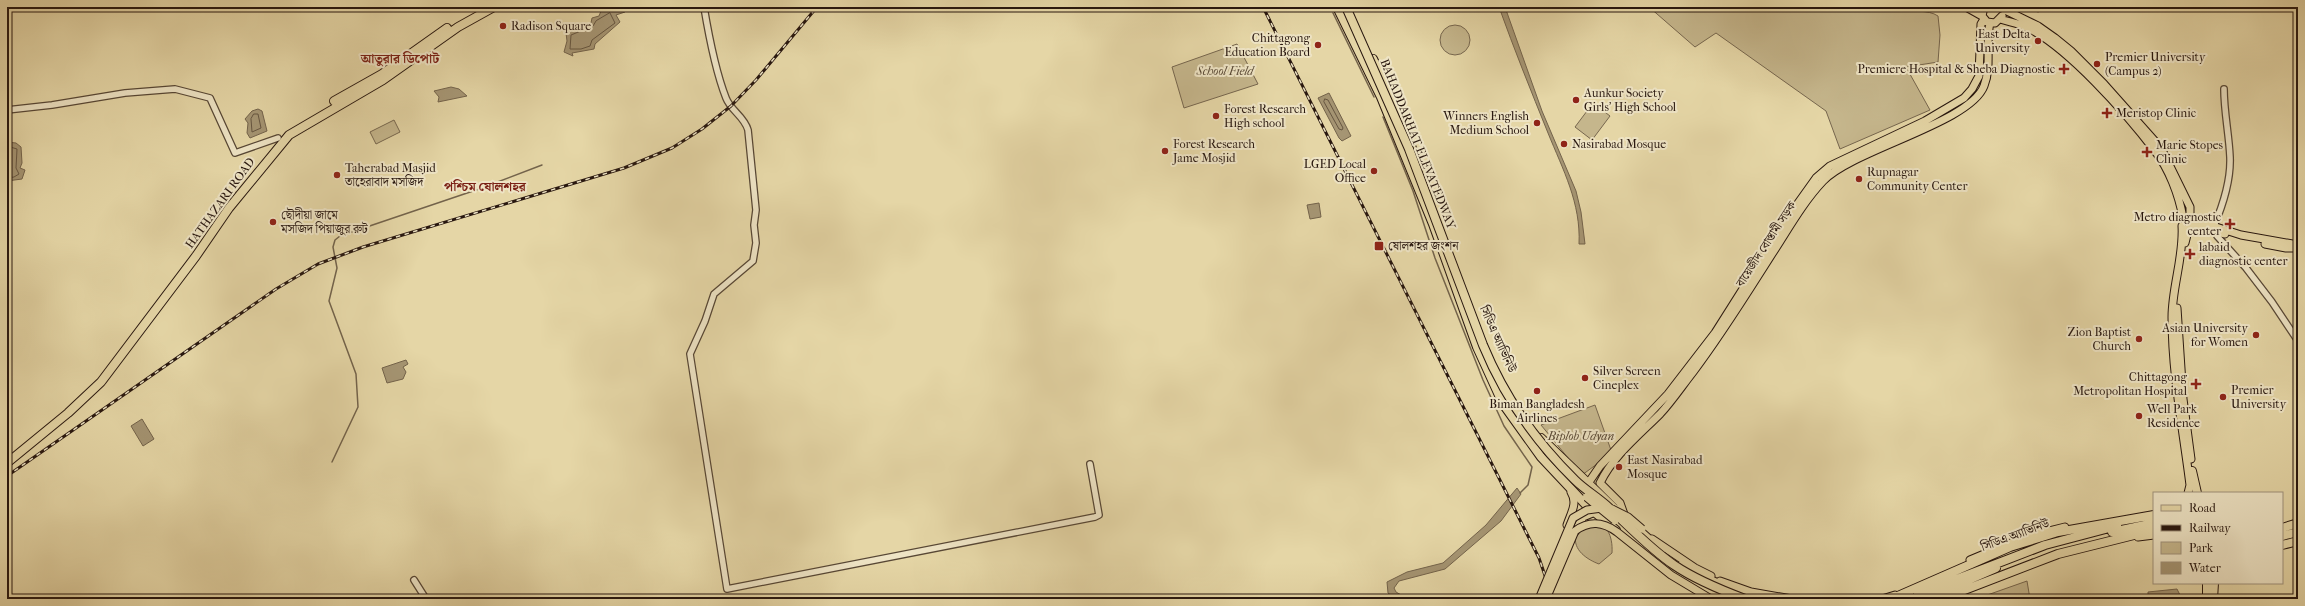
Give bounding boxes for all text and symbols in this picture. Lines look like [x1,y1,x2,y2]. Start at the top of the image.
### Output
place label: Radison Square [511,19,591,33]
marker: Radison Square [498,21,508,31]
place label: East Delta University [1975,27,2031,55]
place label: Chittagong Education Board [1224,31,1311,59]
marker: East Delta University [2033,36,2043,46]
marker: Chittagong Education Board [1313,40,1323,50]
place label: Premier University (Campus 2) [2105,50,2206,78]
district label: আতুরার ডিপোট [360,51,440,67]
street label: BAHADDARHAT ELEVATEDWAY [1377,57,1459,232]
marker: Premier University (Campus 2) [2092,59,2102,69]
place label: Premiere Hospital & Sheba Diagnostic [1858,62,2055,76]
marker: Premiere Hospital & Sheba Diagnostic [2058,63,2070,75]
park label: School Field [1196,64,1255,78]
place label: Aunkur Society Girls' High School [1583,86,1677,114]
marker: Aunkur Society Girls' High School [1571,95,1581,105]
place label: Forest Research High school [1224,102,1306,130]
place label: Meristop Clinic [2116,106,2196,120]
marker: Meristop Clinic [2101,107,2113,119]
place label: Winners English Medium School [1442,109,1530,137]
marker: Forest Research High school [1211,111,1221,121]
marker: Winners English Medium School [1532,118,1542,128]
place label: Forest Research Jame Mosjid [1172,137,1255,165]
place label: Nasirabad Mosque [1572,137,1666,151]
place label: Marie Stopes Clinic [2156,138,2224,166]
marker: Nasirabad Mosque [1559,139,1569,149]
marker: Forest Research Jame Mosjid [1160,146,1170,156]
marker: Marie Stopes Clinic [2141,146,2153,158]
street label: HATHAZARI ROAD [182,155,258,251]
place label: LGED Local Office [1304,157,1367,185]
place label: Taherabad Masjid তাহেরাবাদ মসজিদ [344,161,436,189]
place label: Rupnagar Community Center [1867,165,1969,193]
marker: LGED Local Office [1369,166,1379,176]
marker: Taherabad Masjid তাহেরাবাদ মসজিদ [332,170,342,180]
marker: Rupnagar Community Center [1854,174,1864,184]
district label: পশ্চিম ষোলশহর [444,179,527,194]
street label: বায়েজীদ বোস্তামী সড়ক [1732,198,1799,290]
place label: ছৌদীয়া জামে মসজিদ পিয়াজুর রুট [280,207,369,236]
place label: Metro diagnostic center [2134,210,2222,238]
marker: ছৌদীয়া জামে মসজিদ পিয়াজুর রুট [268,217,278,227]
marker: Metro diagnostic center [2224,218,2236,230]
place label: ষোলশহর জংশন [1388,239,1459,253]
marker: ষোলশহর জংশন [1373,240,1385,252]
place label: labaid diagnostic center [2198,240,2288,268]
marker: labaid diagnostic center [2184,248,2196,260]
street label: সিডিএ অ্যাভিনিউ [1477,302,1521,375]
place label: Asian University for Women [2161,321,2249,349]
place label: Zion Baptist Church [2067,325,2132,353]
marker: Asian University for Women [2251,330,2261,340]
marker: Zion Baptist Church [2134,334,2144,344]
place label: Silver Screen Cineplex [1593,364,1661,392]
place label: Chittagong Metropolitan Hospital [2073,370,2188,398]
marker: Silver Screen Cineplex [1580,373,1590,383]
marker: Chittagong Metropolitan Hospital [2190,378,2202,390]
place label: Premier University [2231,383,2287,411]
marker: Biman Bangladesh Airlines [1532,386,1542,396]
marker: Premier University [2218,392,2228,402]
place label: Biman Bangladesh Airlines [1489,397,1585,425]
place label: Well Park Residence [2146,402,2200,430]
marker: Well Park Residence [2134,411,2144,421]
park label: Biplob Udyan [1547,429,1614,443]
place label: East Nasirabad Mosque [1627,453,1703,481]
marker: East Nasirabad Mosque [1614,462,1624,472]
legend [2153,492,2283,584]
text: Road [2189,501,2216,515]
street label: সিডিএ অ্যাভিনিউ [1977,514,2052,554]
text: Railway [2189,521,2231,535]
text: Park [2189,541,2214,555]
text: Water [2188,561,2222,575]

